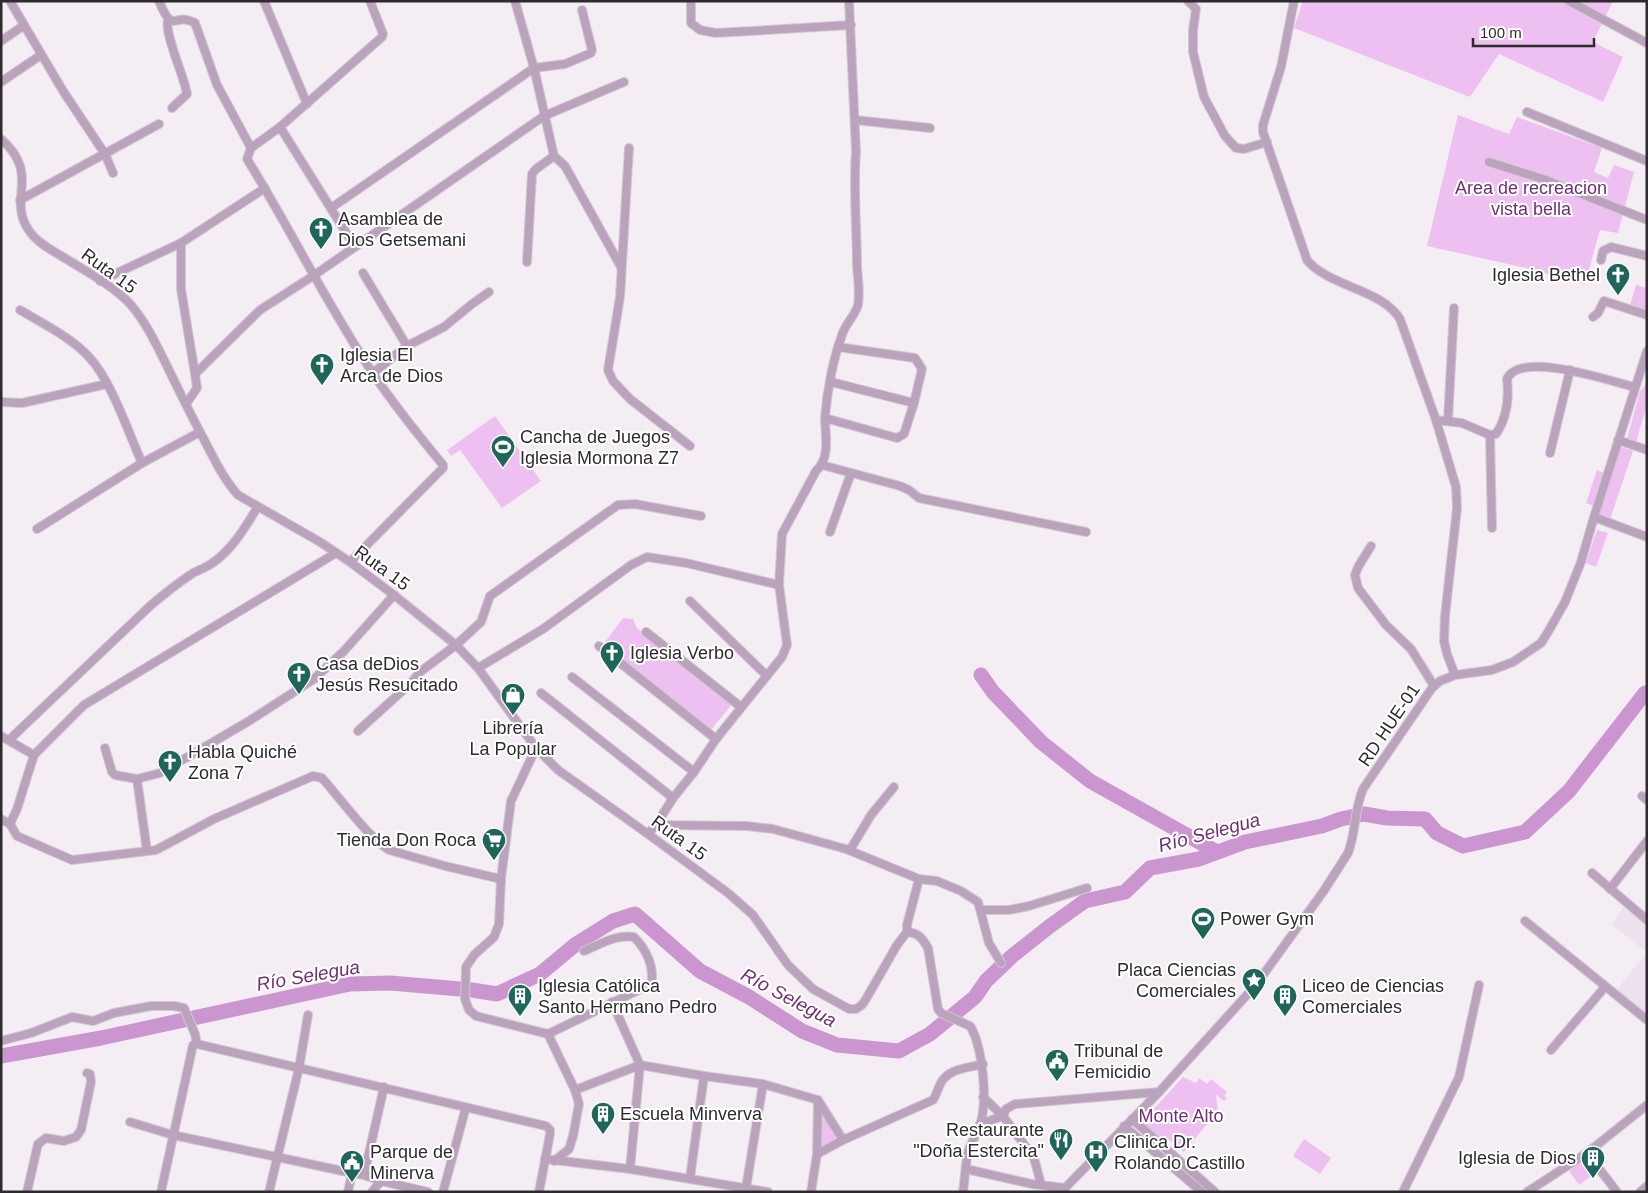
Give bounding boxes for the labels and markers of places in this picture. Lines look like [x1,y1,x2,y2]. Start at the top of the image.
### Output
place label: Asamblea de Dios Getsemani [338,209,466,250]
church icon: Asamblea de Dios Getsemani [308,216,334,250]
church icon: Iglesia Bethel [1605,262,1631,296]
place label: Iglesia Bethel [1492,265,1600,285]
place label: Iglesia El Arca de Dios [340,345,443,386]
church icon: Iglesia El Arca de Dios [309,352,335,386]
place label: Cancha de Juegos Iglesia Mormona Z7 [520,427,679,468]
sports icon: Cancha de Juegos Iglesia Mormona Z7 [490,434,516,468]
church icon: Iglesia Verbo [599,640,625,674]
place label: Iglesia Verbo [630,643,734,663]
place label: Casa deDios Jesús Resucitado [316,654,458,695]
church icon: Casa deDios Jesús Resucitado [286,661,312,695]
shop icon: Librería La Popular [500,682,526,716]
place label: Librería La Popular [469,718,557,759]
place label: Habla Quiché Zona 7 [188,742,297,783]
church icon: Habla Quiché Zona 7 [157,749,183,783]
supermarket icon: Tienda Don Roca [481,827,507,861]
place label: Tienda Don Roca [337,830,477,850]
sports icon: Power Gym [1190,906,1216,940]
place label: Power Gym [1220,909,1314,929]
place label: Placa Ciencias Comerciales [1117,960,1236,1001]
place icon: Placa Ciencias Comerciales [1241,967,1267,1001]
place label: Iglesia Católica Santo Hermano Pedro [538,976,717,1017]
place label: Liceo de Ciencias Comerciales [1302,976,1444,1017]
building icon: Iglesia Católica Santo Hermano Pedro [507,983,533,1017]
building icon: Liceo de Ciencias Comerciales [1272,983,1298,1017]
place label: Tribunal de Femicidio [1074,1041,1163,1082]
public building icon: Tribunal de Femicidio [1044,1048,1070,1082]
building icon: Escuela Minverva [590,1101,616,1135]
place label: Escuela Minverva [620,1104,763,1124]
place label: Restaurante "Doña Estercita" [913,1120,1044,1161]
restaurant icon: Restaurante "Doña Estercita" [1048,1127,1074,1161]
place label: Clinica Dr. Rolando Castillo [1114,1132,1245,1173]
hospital icon: Clinica Dr. Rolando Castillo [1083,1139,1109,1173]
place label: Parque de Minerva [370,1142,453,1183]
building icon: Iglesia de Dios [1580,1145,1606,1179]
place label: Iglesia de Dios [1458,1148,1576,1168]
public building icon: Parque de Minerva [339,1149,365,1183]

